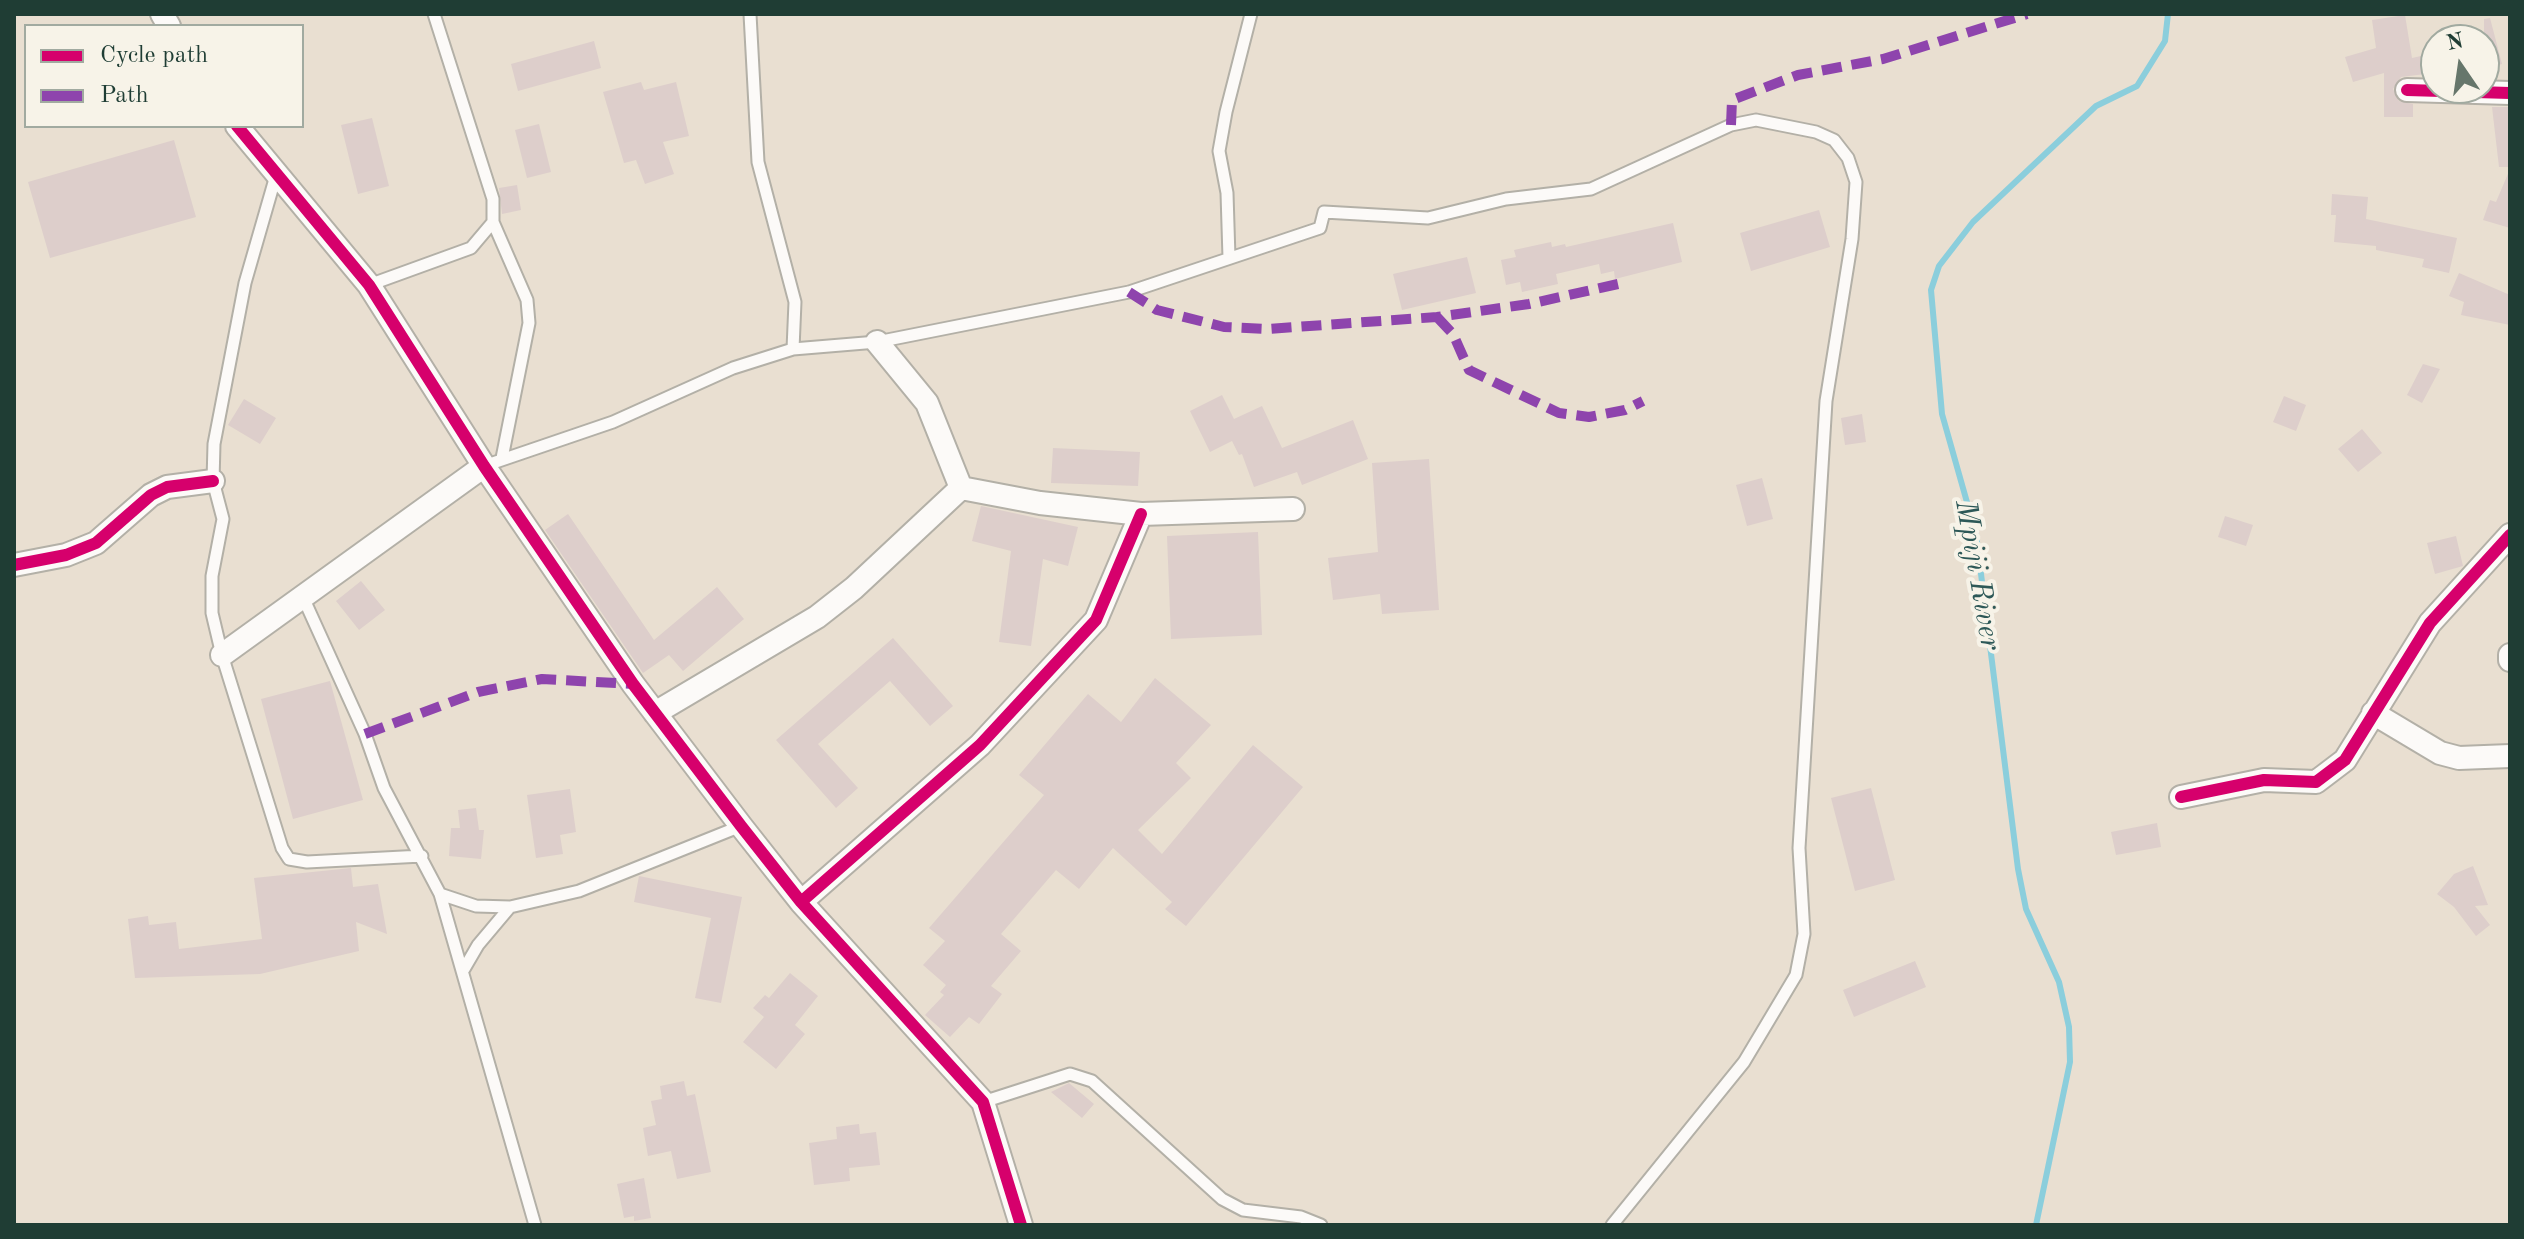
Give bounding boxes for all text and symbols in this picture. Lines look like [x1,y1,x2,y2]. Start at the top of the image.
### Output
legend [24,24,304,128]
north arrow [2420,24,2500,104]
text: N [2444,30,2466,55]
text: Cycle path [100,44,208,68]
text: Path [100,84,149,108]
water label: Mpiji River [1946,497,2008,653]

